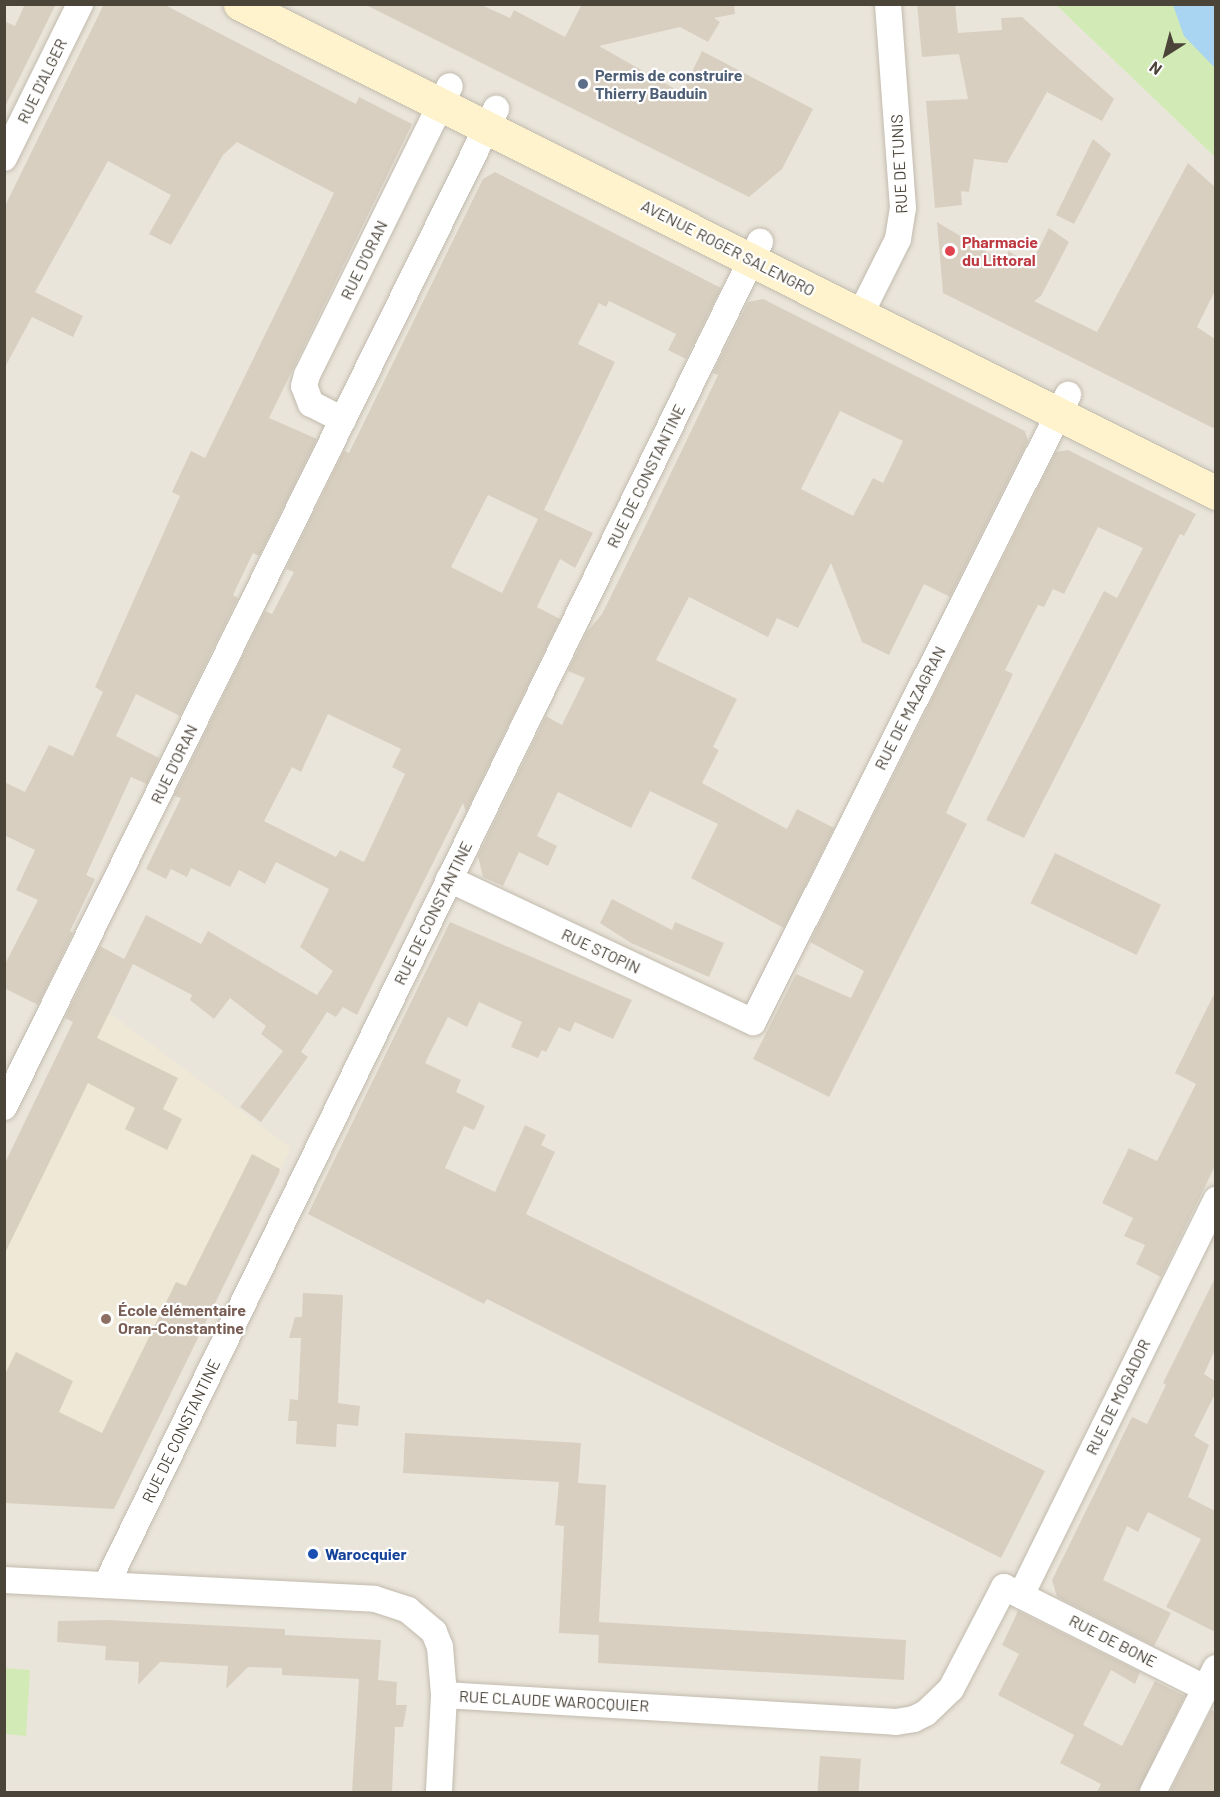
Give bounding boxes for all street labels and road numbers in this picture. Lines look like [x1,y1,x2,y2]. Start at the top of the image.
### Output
street label: RUE D'ALGER [13,35,71,127]
street label: RUE DE TUNIS [887,114,911,214]
street label: AVENUE ROGER SALENGRO [638,196,818,300]
street label: RUE D'ORAN [337,217,391,303]
street label: RUE DE CONSTANTINE [603,401,689,551]
street label: RUE DE MAZAGRAN [871,643,949,773]
street label: RUE D'ORAN [147,721,201,807]
street label: RUE DE CONSTANTINE [390,838,476,988]
street label: RUE STOPIN [559,924,643,978]
street label: RUE DE MOGADOR [1082,1336,1154,1458]
street label: RUE DE CONSTANTINE [138,1356,224,1506]
street label: RUE DE BONE [1066,1611,1160,1671]
street label: RUE CLAUDE WAROCQUIER [459,1686,649,1716]

